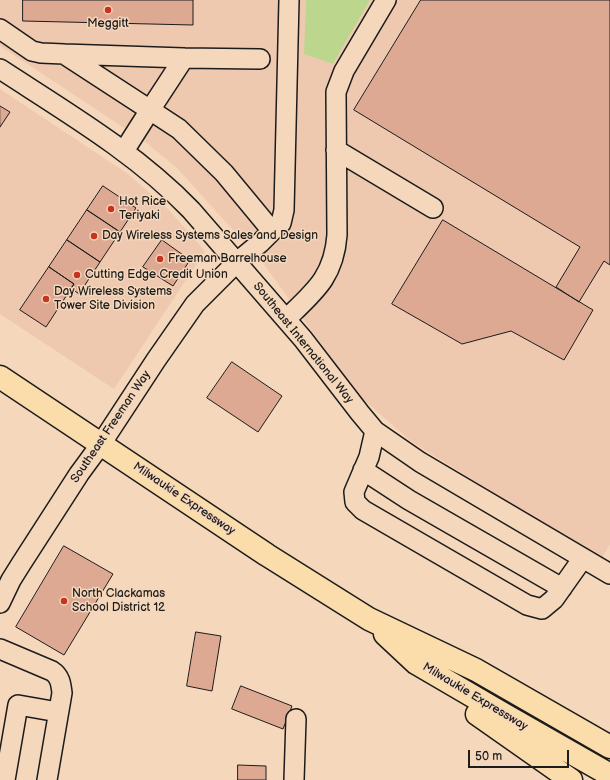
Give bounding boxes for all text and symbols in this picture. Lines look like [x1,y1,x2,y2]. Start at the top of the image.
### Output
marker: Meggitt [103,5,113,15]
place label: Meggitt [87,17,129,31]
place label: Hot Rice Teriyaki [119,195,166,223]
marker: Hot Rice Teriyaki [106,204,116,214]
place label: Day Wireless Systems Sales and Design [102,229,318,243]
marker: Day Wireless Systems Sales and Design [89,231,99,241]
place label: Freeman Barrelhouse [168,252,286,266]
marker: Freeman Barrelhouse [155,254,165,264]
place label: Cutting Edge Credit Union [85,268,228,282]
marker: Cutting Edge Credit Union [72,270,82,280]
street label: Southeast International Way [250,279,356,407]
place label: Day Wireless Systems Tower Site Division [54,285,172,313]
marker: Day Wireless Systems Tower Site Division [41,294,51,304]
street label: Southeast Freeman Way [68,368,154,486]
street label: Milwaukie Expressway [130,459,238,539]
place label: North Clackamas School District 12 [72,587,165,615]
marker: North Clackamas School District 12 [59,596,69,606]
street label: Milwaukie Expressway [420,660,530,734]
scale bar [470,742,571,768]
text: 50 m [475,749,502,764]

